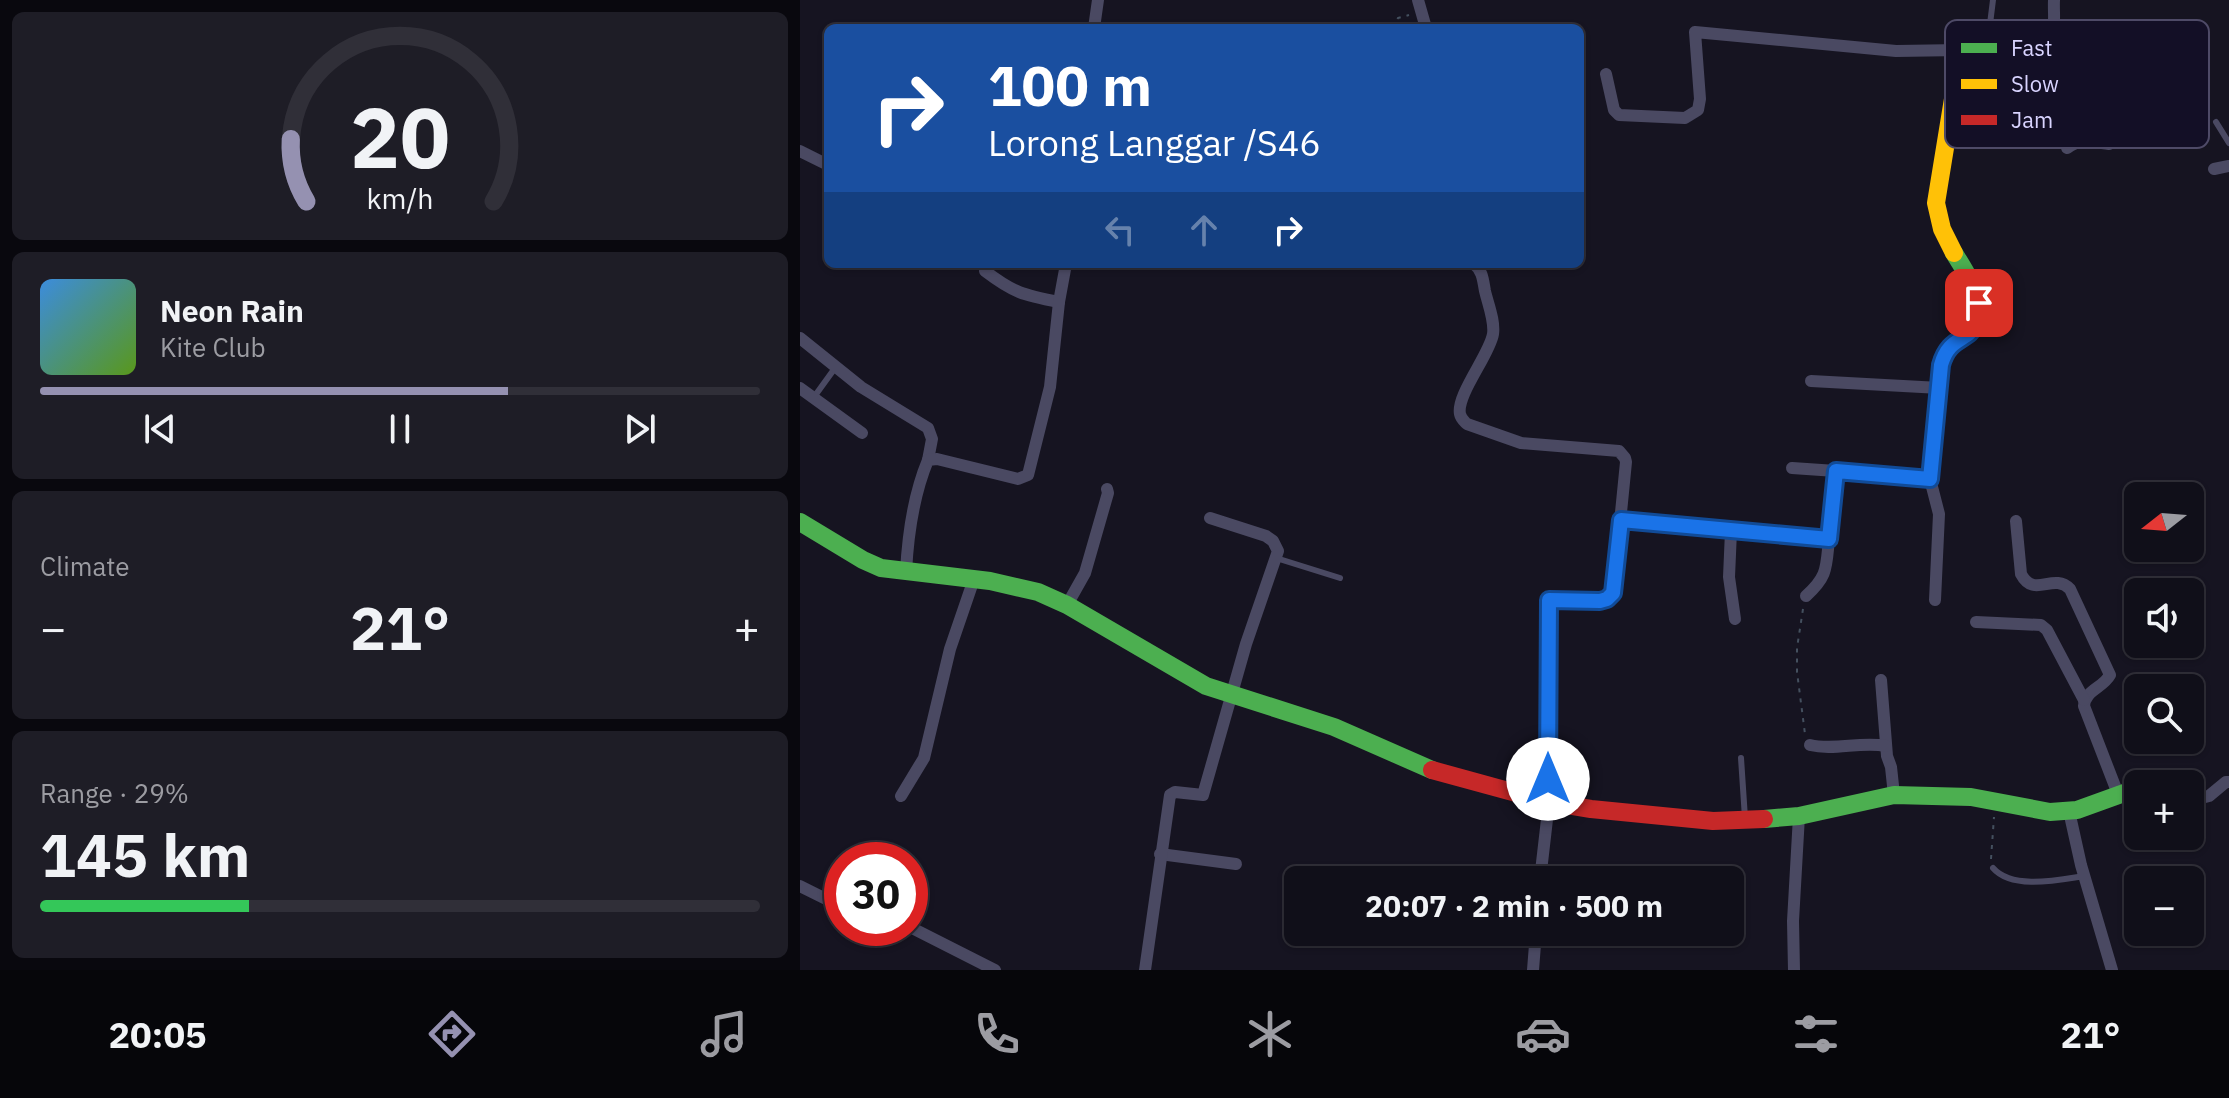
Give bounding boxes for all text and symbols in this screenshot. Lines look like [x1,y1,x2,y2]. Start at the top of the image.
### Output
legend [1945,20,2209,148]
text: Fast [2011,33,2052,62]
text: 100 m [988,49,1152,121]
icon: right [856,56,960,160]
text: Slow [2011,69,2059,98]
text: 20 [350,82,450,190]
text: Jam [2011,105,2053,134]
text: Lorong Langgar /S46 [988,119,1321,166]
text: km/h [366,180,434,217]
icon: left [1098,208,1142,252]
icon: ahead [1182,208,1226,252]
icon: right [1266,208,1310,252]
pin [1945,269,2013,337]
icon: arrive [1957,281,2001,325]
text: Neon Rain [160,291,304,330]
text: Kite Club [160,330,265,364]
icon: previous [138,407,182,451]
icon: pause [378,407,422,451]
icon: next [618,407,662,451]
north arrow [2124,482,2204,562]
map controls [2124,482,2204,946]
text: Climate [40,549,130,583]
button: sound [2124,578,2204,658]
text: 21° [350,588,450,667]
text: − [40,599,66,656]
text: + [734,599,760,656]
button: search [2124,674,2204,754]
position arrow [1506,737,1590,821]
button: + [2124,770,2204,850]
text: Range · 29% [40,776,189,810]
text: 145 km [40,815,250,894]
speed limit sign: 30 [824,842,928,946]
button: − [2124,866,2204,946]
text: 20:07 · 2 min · 500 m [1365,886,1663,925]
icon: directions [424,1006,480,1062]
icon: music [696,1006,752,1062]
icon: phone [969,1006,1025,1062]
icon: climate [1242,1006,1298,1062]
icon: car [1515,1006,1571,1062]
icon: filters [1788,1006,1844,1062]
text: 20:05 [108,1011,207,1058]
text: 21° [2060,1011,2121,1058]

